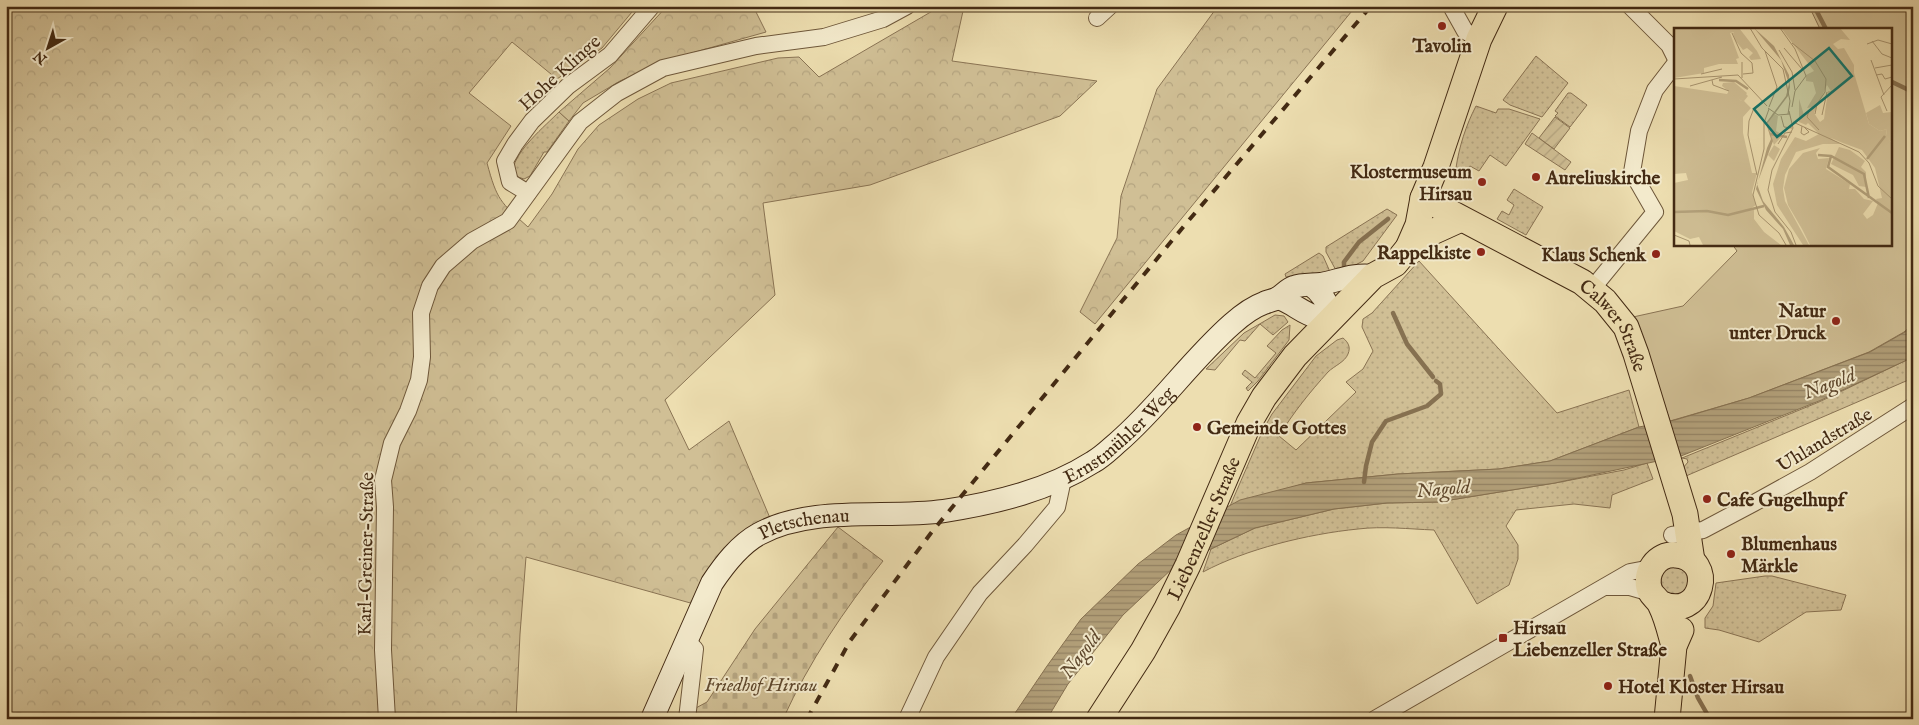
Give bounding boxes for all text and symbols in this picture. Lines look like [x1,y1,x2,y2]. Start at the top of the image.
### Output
marker: Tavolin [1436,20,1448,32]
north arrow [22,22,72,72]
inset map [1674,28,1892,245]
street label: Hohe Klinge [514,30,607,117]
place label: Tavolin [1411,35,1472,59]
text: N [30,47,52,69]
place label: Klostermuseum Hirsau [1350,161,1472,207]
place label: Aureliuskirche [1545,167,1661,191]
marker: Aureliuskirche [1530,171,1542,183]
marker: Klostermuseum Hirsau [1476,176,1488,188]
place label: Rappelkiste [1377,242,1471,266]
place label: Klaus Schenk [1541,244,1647,268]
marker: Rappelkiste [1475,246,1487,258]
marker: Klaus Schenk [1650,248,1662,260]
street label: Calwer Straße [1574,275,1651,375]
place label: Natur unter Druck [1729,300,1827,346]
marker: Natur unter Druck [1830,315,1842,327]
water label: Nagold [1800,362,1861,407]
street label: Ernstmühler Weg [1060,382,1181,490]
street label: Uhlandstraße [1773,403,1877,479]
place label: Gemeinde Gottes [1207,417,1346,441]
marker: Gemeinde Gottes [1191,421,1203,433]
street label: Liebenzeller Straße [1163,453,1247,604]
street label: Karl-Greiner-Straße [354,472,380,636]
water label: Nagold [1415,475,1473,505]
place label: Cafe Gugelhupf [1717,489,1848,513]
marker: Cafe Gugelhupf [1701,493,1713,505]
street label: Pletschenau [755,505,850,546]
place label: Blumenhaus Märkle [1741,533,1837,579]
marker: Blumenhaus Märkle [1725,548,1737,560]
place label: Hirsau Liebenzeller Straße [1513,617,1667,663]
water label: Nagold [1055,625,1109,685]
marker: Hirsau Liebenzeller Straße [1497,632,1509,644]
park label: Friedhof Hirsau [705,674,818,698]
place label: Hotel Kloster Hirsau [1618,676,1784,700]
marker: Hotel Kloster Hirsau [1602,680,1614,692]

